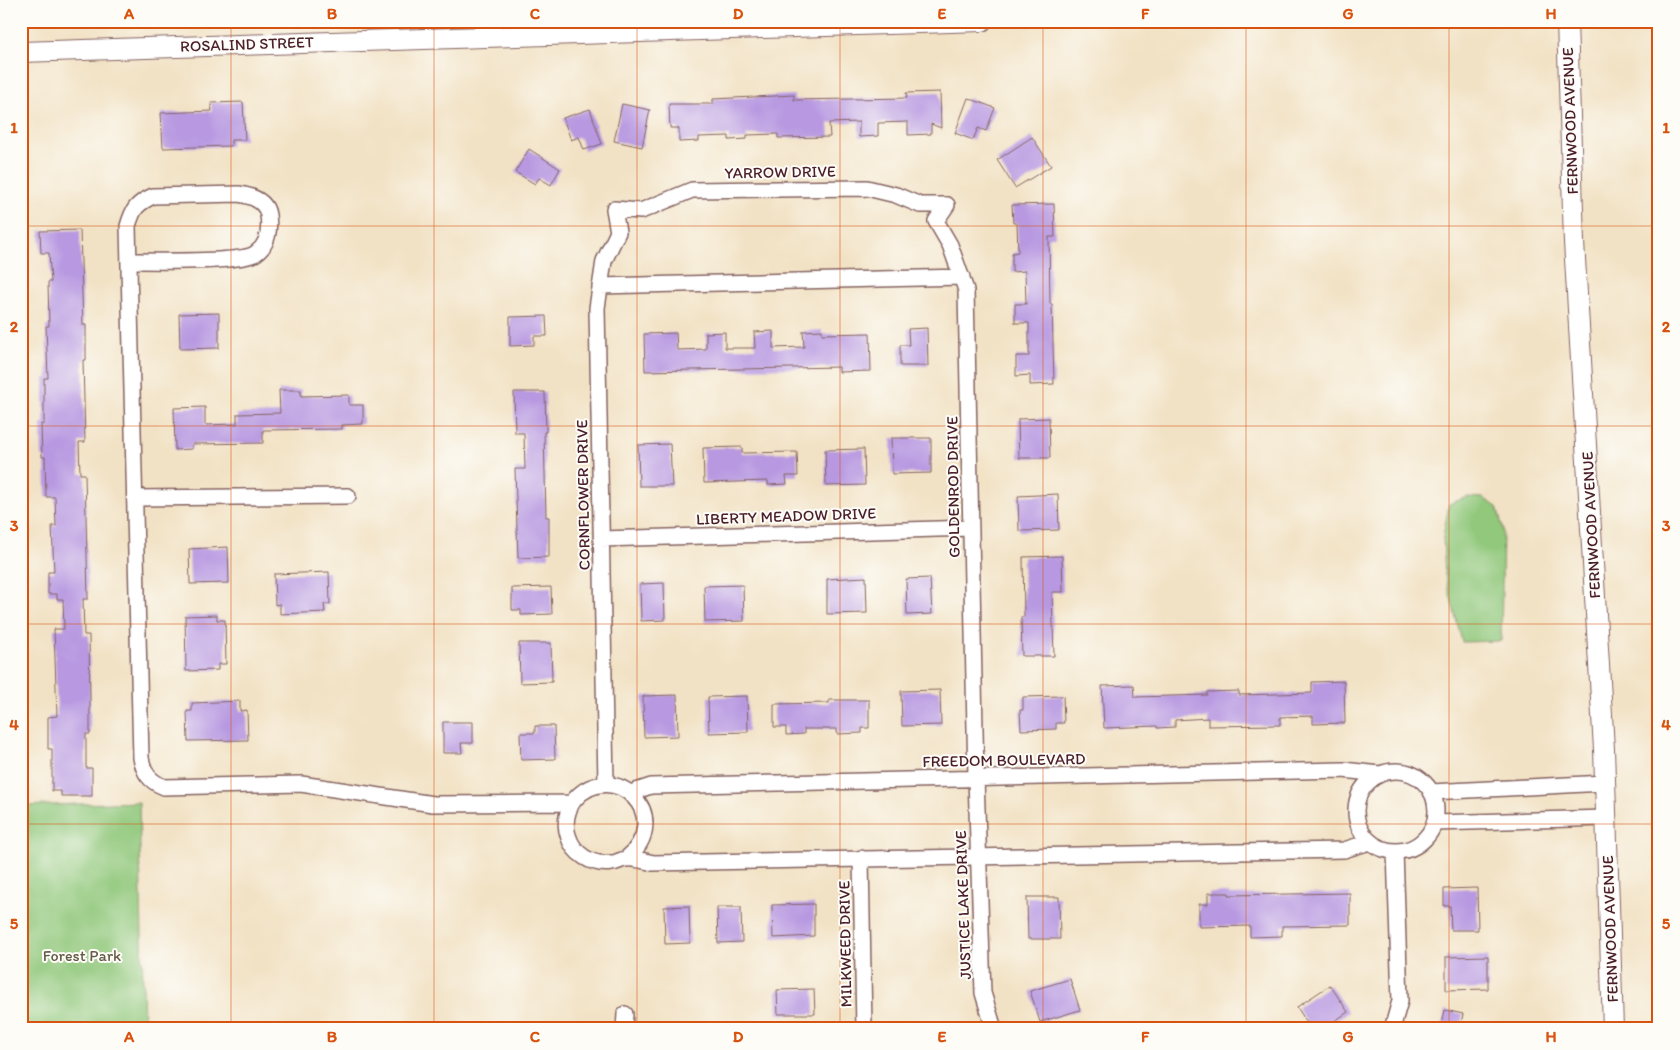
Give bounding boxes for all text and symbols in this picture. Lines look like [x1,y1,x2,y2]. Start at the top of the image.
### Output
text: A [123,4,135,23]
text: B [327,4,338,23]
text: C [530,4,541,23]
text: D [733,4,744,23]
text: E [938,4,947,23]
text: F [1141,4,1150,23]
text: G [1342,4,1354,23]
text: H [1545,4,1557,23]
street label: ROSALIND STREET [180,32,314,56]
street label: FERNWOOD AVENUE [1558,47,1582,195]
text: 1 [10,118,18,137]
text: 1 [1662,118,1670,137]
street label: YARROW DRIVE [724,162,836,182]
text: 2 [10,317,19,336]
text: 2 [1662,317,1671,336]
street label: GOLDENROD DRIVE [942,416,964,558]
street label: CORNFLOWER DRIVE [572,420,594,570]
street label: FERNWOOD AVENUE [1578,451,1604,599]
street label: LIBERTY MEADOW DRIVE [696,503,877,529]
text: 3 [10,516,19,535]
text: 3 [1662,516,1671,535]
text: 4 [9,715,19,734]
text: 4 [1661,715,1671,734]
street label: FREEDOM BOULEVARD [922,749,1086,771]
street label: JUSTICE LAKE DRIVE [951,830,975,980]
street label: FERNWOOD AVENUE [1598,855,1622,1003]
street label: MILKWEED DRIVE [834,880,856,1007]
text: 5 [10,914,19,933]
text: 5 [1662,914,1671,933]
park label: Forest Park [43,946,121,965]
text: A [123,1027,135,1046]
text: B [327,1027,338,1046]
text: C [530,1027,541,1046]
text: D [733,1027,744,1046]
text: E [938,1027,947,1046]
text: F [1141,1027,1150,1046]
text: G [1342,1027,1354,1046]
text: H [1545,1027,1557,1046]

